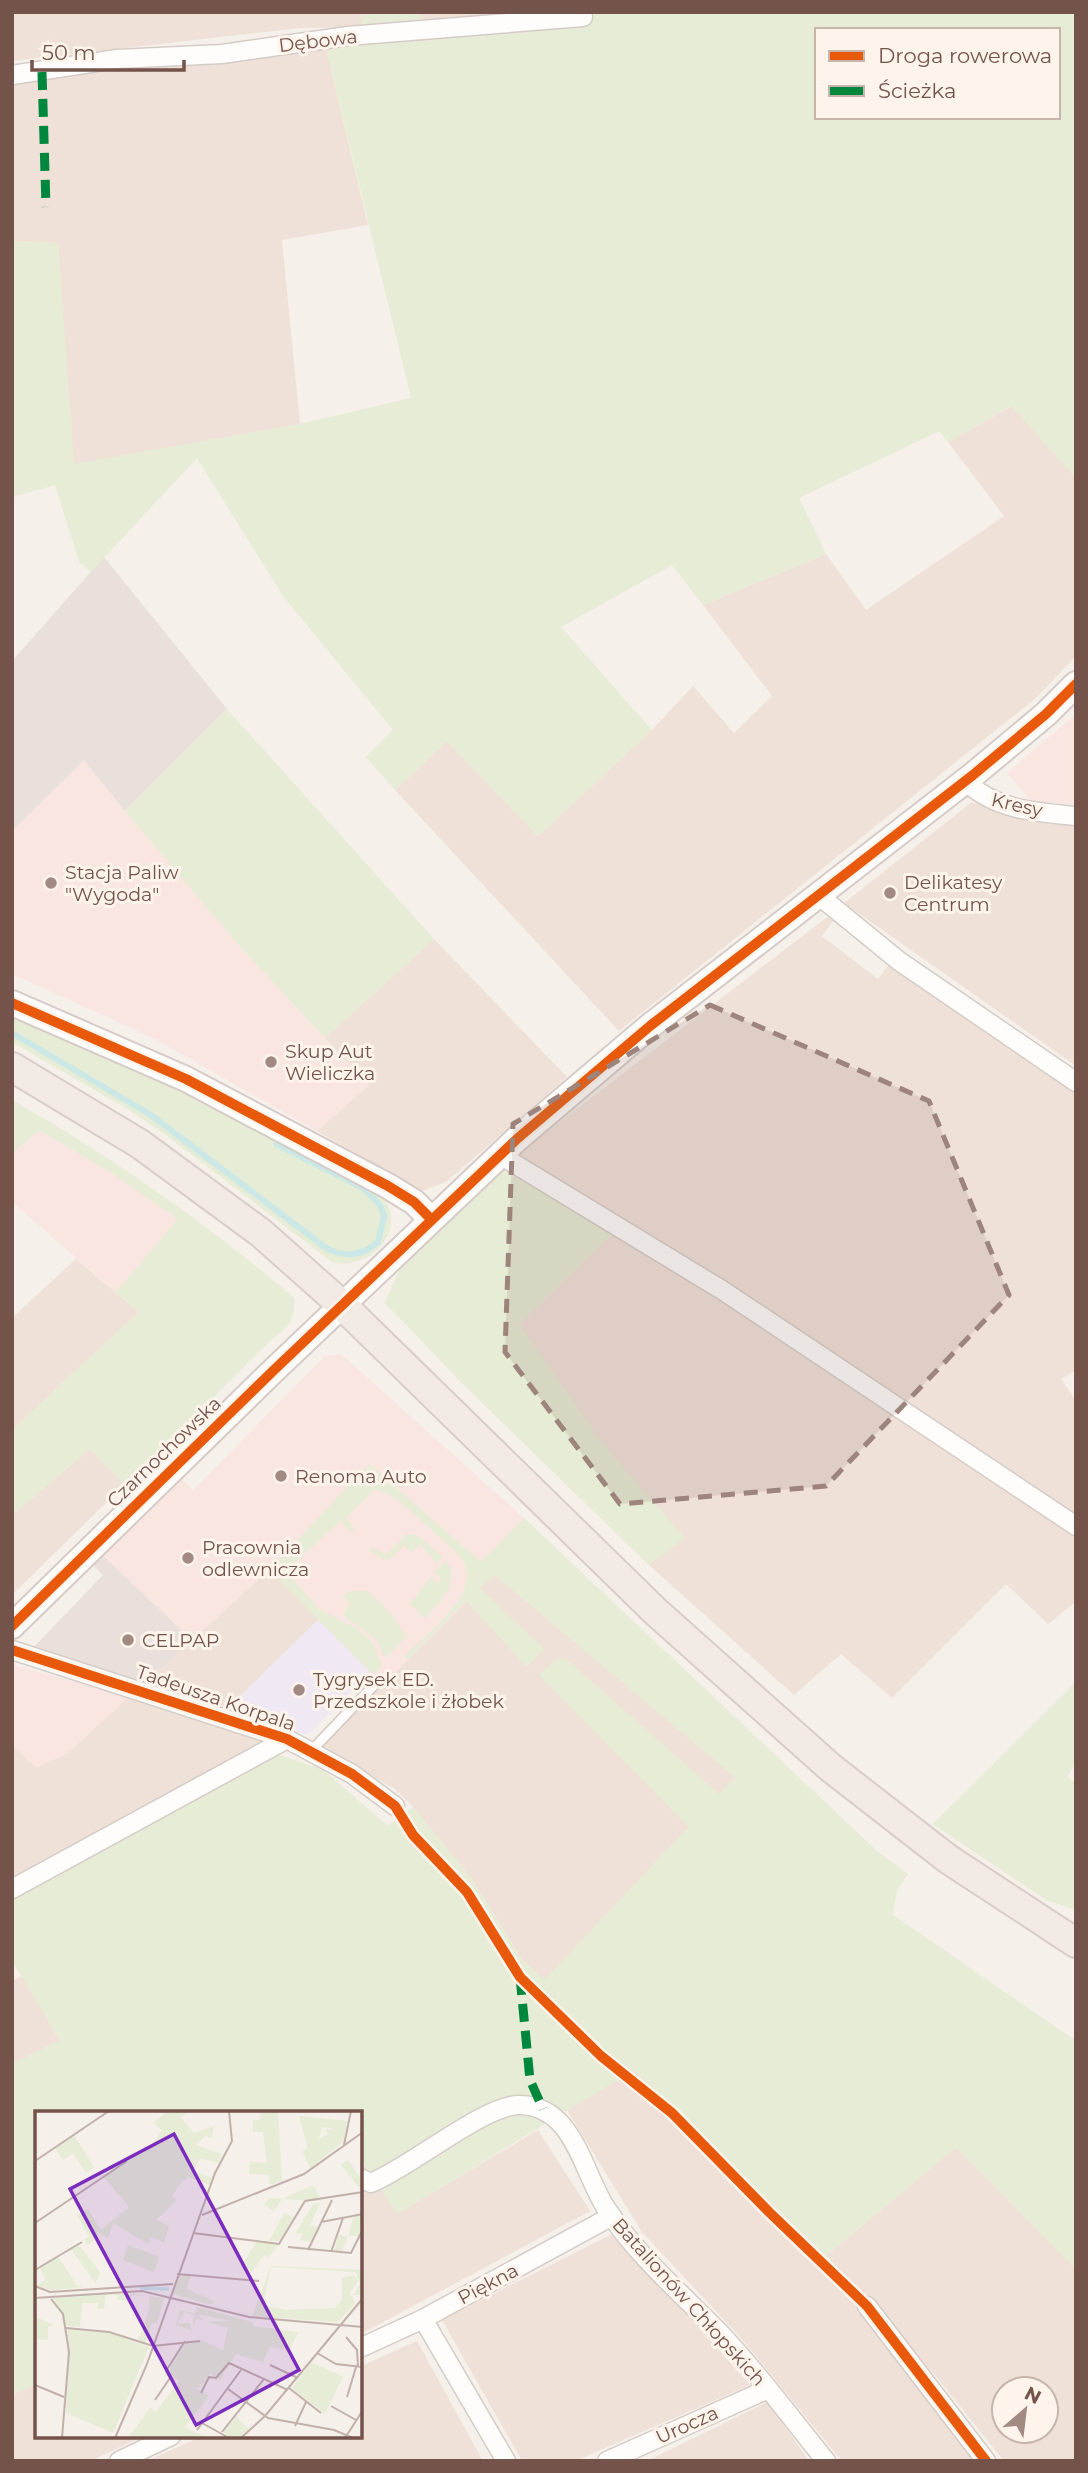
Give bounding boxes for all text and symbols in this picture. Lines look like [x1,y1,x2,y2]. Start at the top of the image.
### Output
street label: Dębowa [277,25,359,57]
scale bar [32,28,184,72]
legend [815,28,1060,119]
text: 50 m [42,40,96,65]
text: Droga rowerowa [878,43,1052,68]
text: Ścieżka [878,78,956,103]
street label: Kresy [989,788,1045,822]
place label: Stacja Paliw "Wygoda" [65,861,179,906]
place label: Delikatesy Centrum [904,871,1003,916]
marker: Stacja Paliw "Wygoda" [43,875,59,891]
marker: Delikatesy Centrum [882,885,898,901]
place label: Skup Aut Wieliczka [285,1040,375,1085]
marker: Skup Aut Wieliczka [263,1054,279,1070]
street label: Czarnochowska [102,1392,226,1512]
place label: Renoma Auto [295,1465,427,1488]
marker: Renoma Auto [273,1468,289,1484]
place label: Pracownia odlewnicza [202,1536,309,1581]
marker: Pracownia odlewnicza [180,1550,196,1566]
place label: CELPAP [142,1629,219,1652]
marker: CELPAP [120,1632,136,1648]
street label: Tadeusza Korpala [133,1660,299,1736]
place label: Tygrysek ED. Przedszkole i żłobek [313,1668,505,1713]
marker: Tygrysek ED. Przedszkole i żłobek [291,1682,307,1698]
inset map [35,2111,362,2438]
street label: Batalionów Chłopskich [608,2213,770,2391]
street label: Piękna [454,2258,522,2310]
north arrow [990,2375,1060,2445]
text: N [1021,2382,1045,2409]
street label: Urocza [652,2401,722,2449]

